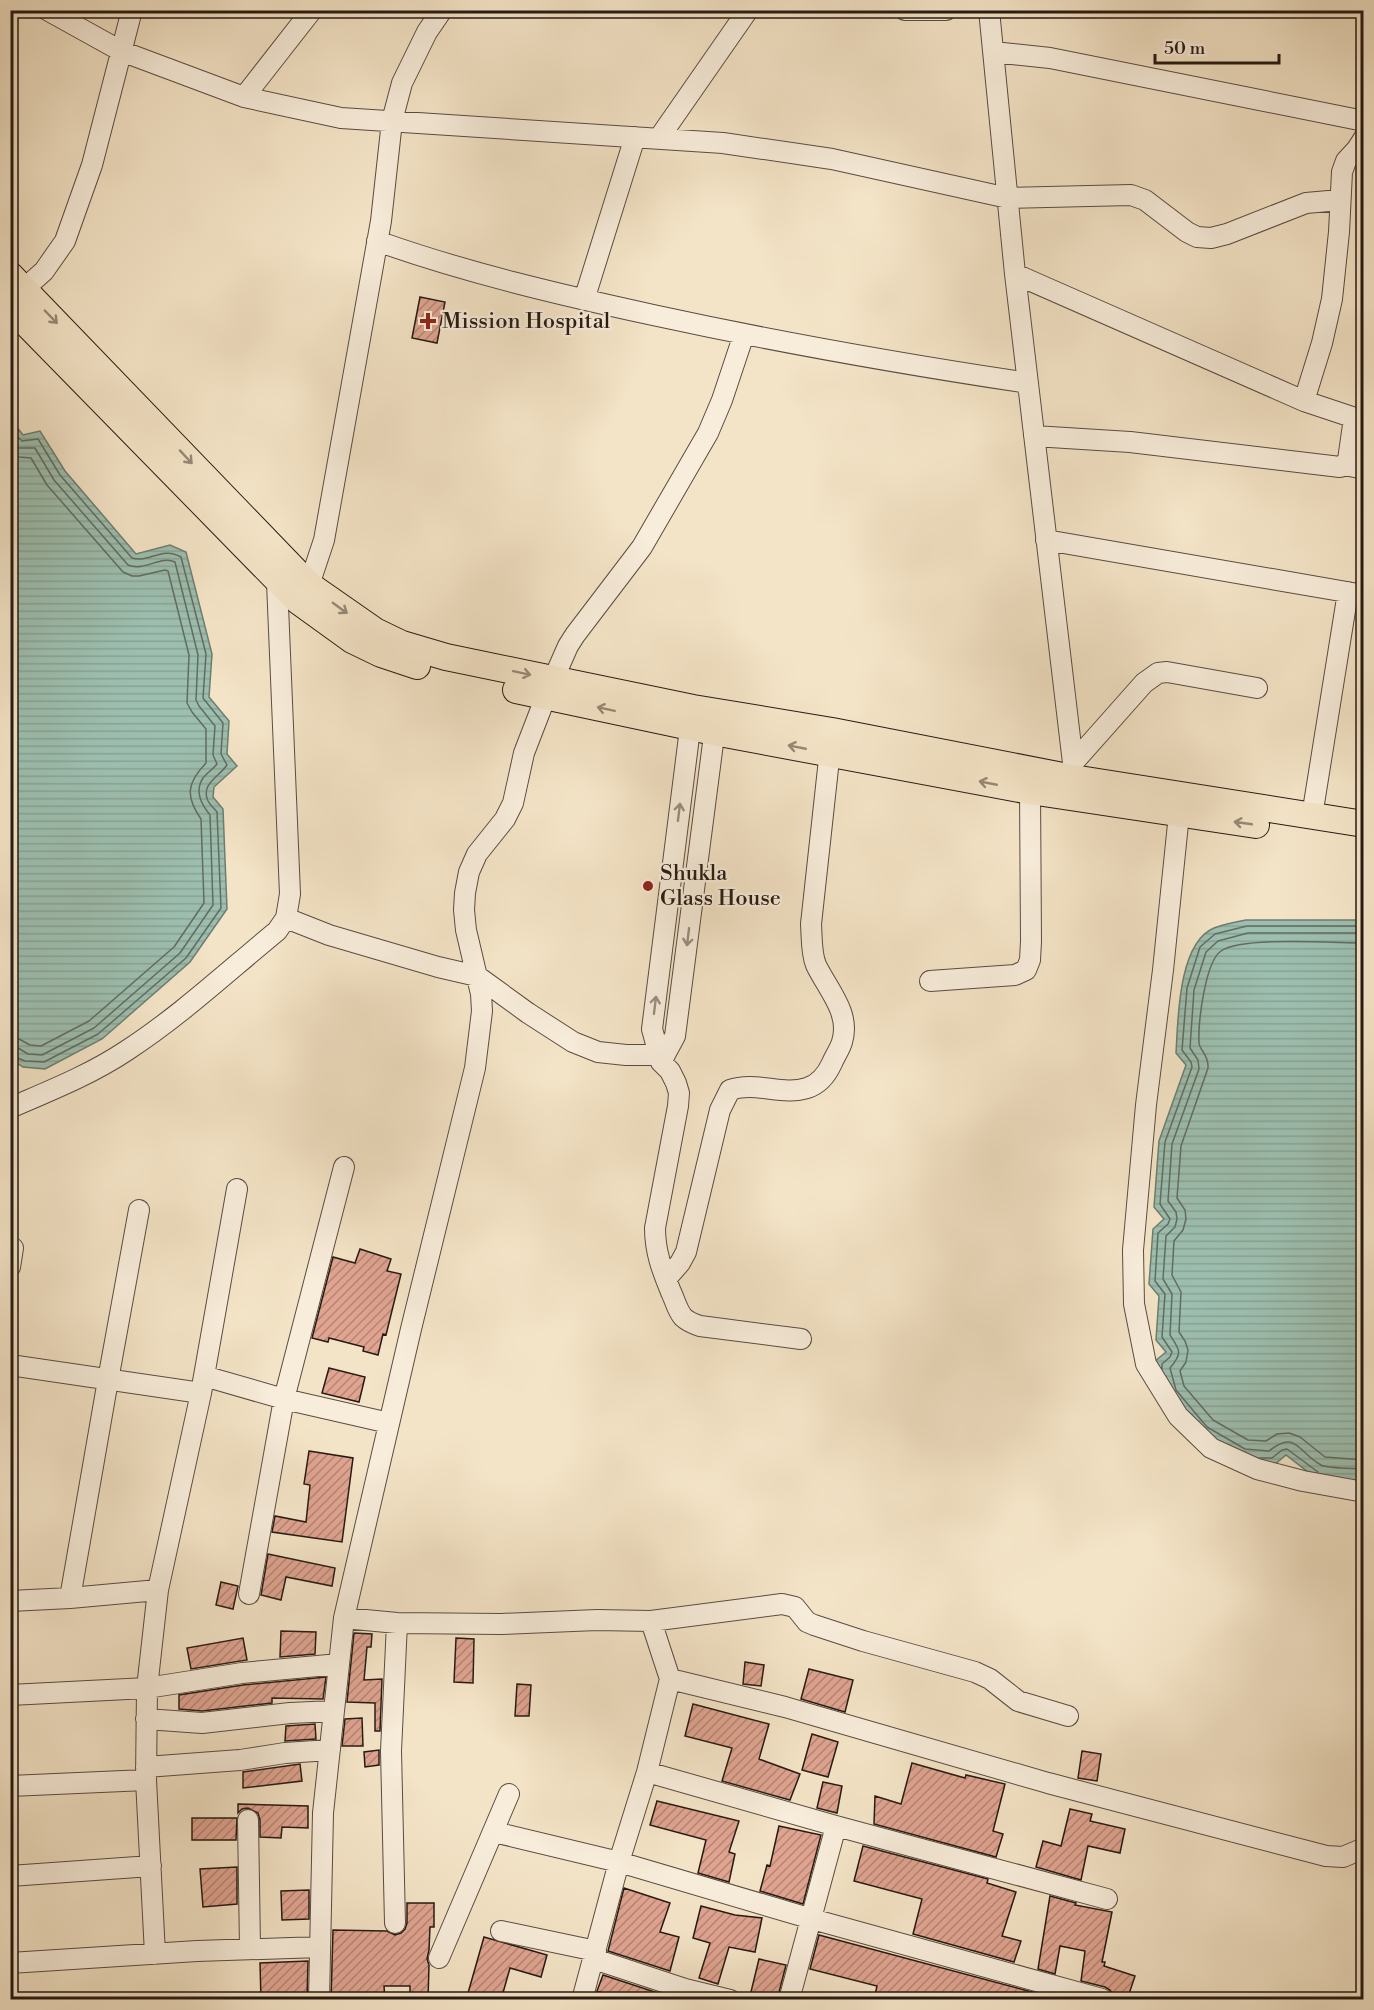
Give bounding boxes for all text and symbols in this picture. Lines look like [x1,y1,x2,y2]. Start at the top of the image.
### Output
scale bar [1155,27,1280,65]
text: 50 m [1164,37,1206,60]
place label: Mission Hospital [442,308,611,335]
one-way arrow [44,309,58,324]
marker: Mission Hospital [419,312,437,330]
one-way arrow [179,450,193,465]
one-way arrow [332,602,348,614]
one-way arrow [511,668,531,679]
one-way arrow [596,703,616,714]
one-way arrow [787,742,807,753]
one-way arrow [979,777,999,788]
one-way arrow [674,802,685,822]
one-way arrow [1234,817,1254,828]
place label: Shukla Glass House [660,860,781,912]
marker: Shukla Glass House [641,879,655,893]
one-way arrow [682,926,693,946]
one-way arrow [649,996,660,1016]

